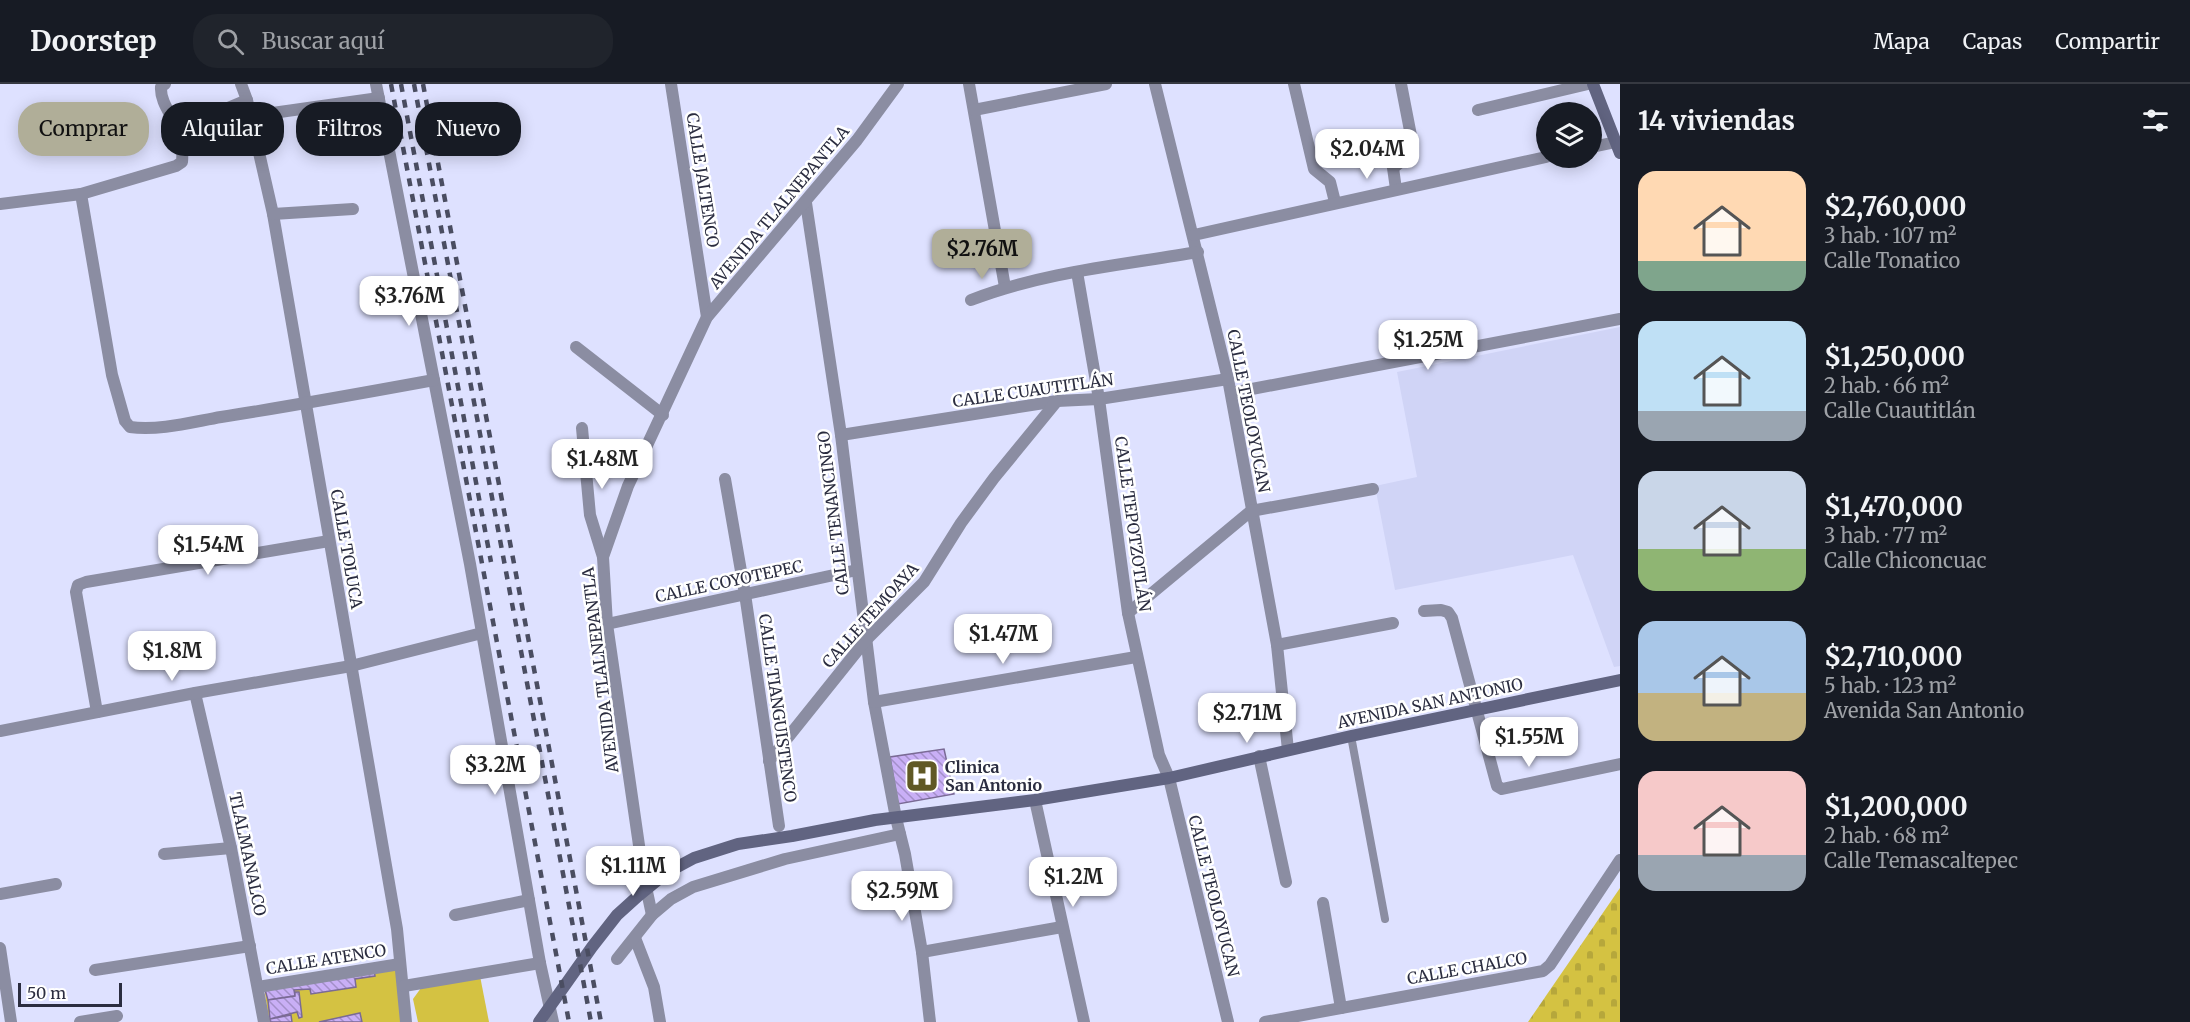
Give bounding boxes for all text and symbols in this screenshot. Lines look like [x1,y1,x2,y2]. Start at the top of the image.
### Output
search box [193,14,613,68]
text: Doorstep [30,23,157,59]
icon: search [214,25,247,58]
text: Buscar aquí [262,27,385,55]
text: Mapa [1873,28,1930,55]
text: Capas [1963,28,2022,55]
text: Compartir [2055,28,2160,55]
chip: Comprar [18,102,149,156]
chip: Alquilar [161,102,284,156]
chip: Filtros [296,102,403,156]
chip: Nuevo [415,102,521,156]
map controls [1536,102,1602,168]
button: layers [1536,102,1602,168]
text: 14 viviendas [1638,104,1795,137]
icon: filters [2139,104,2172,137]
street label: CALLE JALTENCO [682,111,724,249]
street label: AVENIDA TLALNEPANTLA [704,121,854,293]
pin: $2.04M [1318,129,1416,180]
text: $2.04M [1329,136,1405,161]
text: $2,760,000 [1824,190,1966,223]
icon: home [1686,195,1758,267]
text: 3 hab. · 107 m² [1824,223,1956,248]
pin: $2.76M [933,229,1031,280]
text: $2.76M [946,236,1018,261]
text: Calle Tonatico [1824,248,1960,273]
pin: $3.76M [360,276,458,327]
text: $3.76M [374,283,445,308]
pin: $1.25M [1379,320,1477,371]
text: $1.25M [1393,327,1463,352]
street label: CALLE TEOLOYUCAN [1223,328,1275,495]
text: $1,250,000 [1824,340,1965,373]
icon: home [1686,345,1758,417]
street label: CALLE CUAUTITLÁN [951,369,1115,411]
text: 2 hab. · 66 m² [1824,373,1949,398]
text: Calle Cuautitlán [1824,398,1976,423]
street label: CALLE TENANCINGO [813,429,853,596]
street label: CALLE TEPOTZOTLÁN [1111,435,1155,614]
pin: $1.48M [553,439,651,490]
text: $1.48M [566,446,638,471]
street label: CALLE TOLUCA [327,488,367,611]
text: $1,470,000 [1824,490,1963,523]
icon: home [1686,495,1758,567]
text: 3 hab. · 77 m² [1824,523,1947,548]
pin: $1.54M [159,525,257,576]
text: $1.54M [172,532,244,557]
text: Calle Chiconcuac [1824,548,1987,573]
street label: CALLE COYOTEPEC [653,556,805,606]
street label: CALLE TEMOAYA [818,558,923,672]
street label: AVENIDA TLALNEPANTLA [577,565,623,775]
street label: CALLE TIANGUISTENCO [755,612,801,804]
pin: $1.47M [954,614,1052,665]
text: $1.47M [968,621,1038,646]
pin: $1.8M [130,631,214,682]
text: $1.8M [142,638,202,663]
text: $2,710,000 [1824,640,1963,673]
icon: home [1686,645,1758,717]
street label: AVENIDA SAN ANTONIO [1334,673,1525,733]
text: 5 hab. · 123 m² [1824,673,1956,698]
pin: $2.71M [1198,693,1296,744]
text: Avenida San Antonio [1824,698,2024,723]
text: $2.71M [1212,700,1282,725]
pin: $1.55M [1480,717,1578,768]
text: $1.55M [1494,724,1564,749]
pin: $3.2M [453,745,537,796]
text: $3.2M [464,752,526,777]
place label: Clinica San Antonio [945,757,1042,795]
hospital icon: Clinica San Antonio [904,758,940,794]
street label: TLALMANALCO [225,790,271,918]
text: $1,200,000 [1824,790,1968,823]
icon: home [1686,795,1758,867]
street label: CALLE TEOLOYUCAN [1184,813,1244,979]
text: 2 hab. · 68 m² [1824,823,1949,848]
pin: $1.11M [584,846,682,897]
text: Calle Temascaltepec [1824,848,2018,873]
text: $1.11M [600,853,666,878]
pin: $1.2M [1031,857,1115,908]
text: $1.2M [1043,864,1103,889]
pin: $2.59M [853,871,951,922]
text: $2.59M [865,878,939,903]
street label: CALLE ATENCO [265,940,388,978]
street label: CALLE CHALCO [1405,948,1529,988]
scale bar [18,980,122,1008]
text: 50 m [27,983,66,1003]

